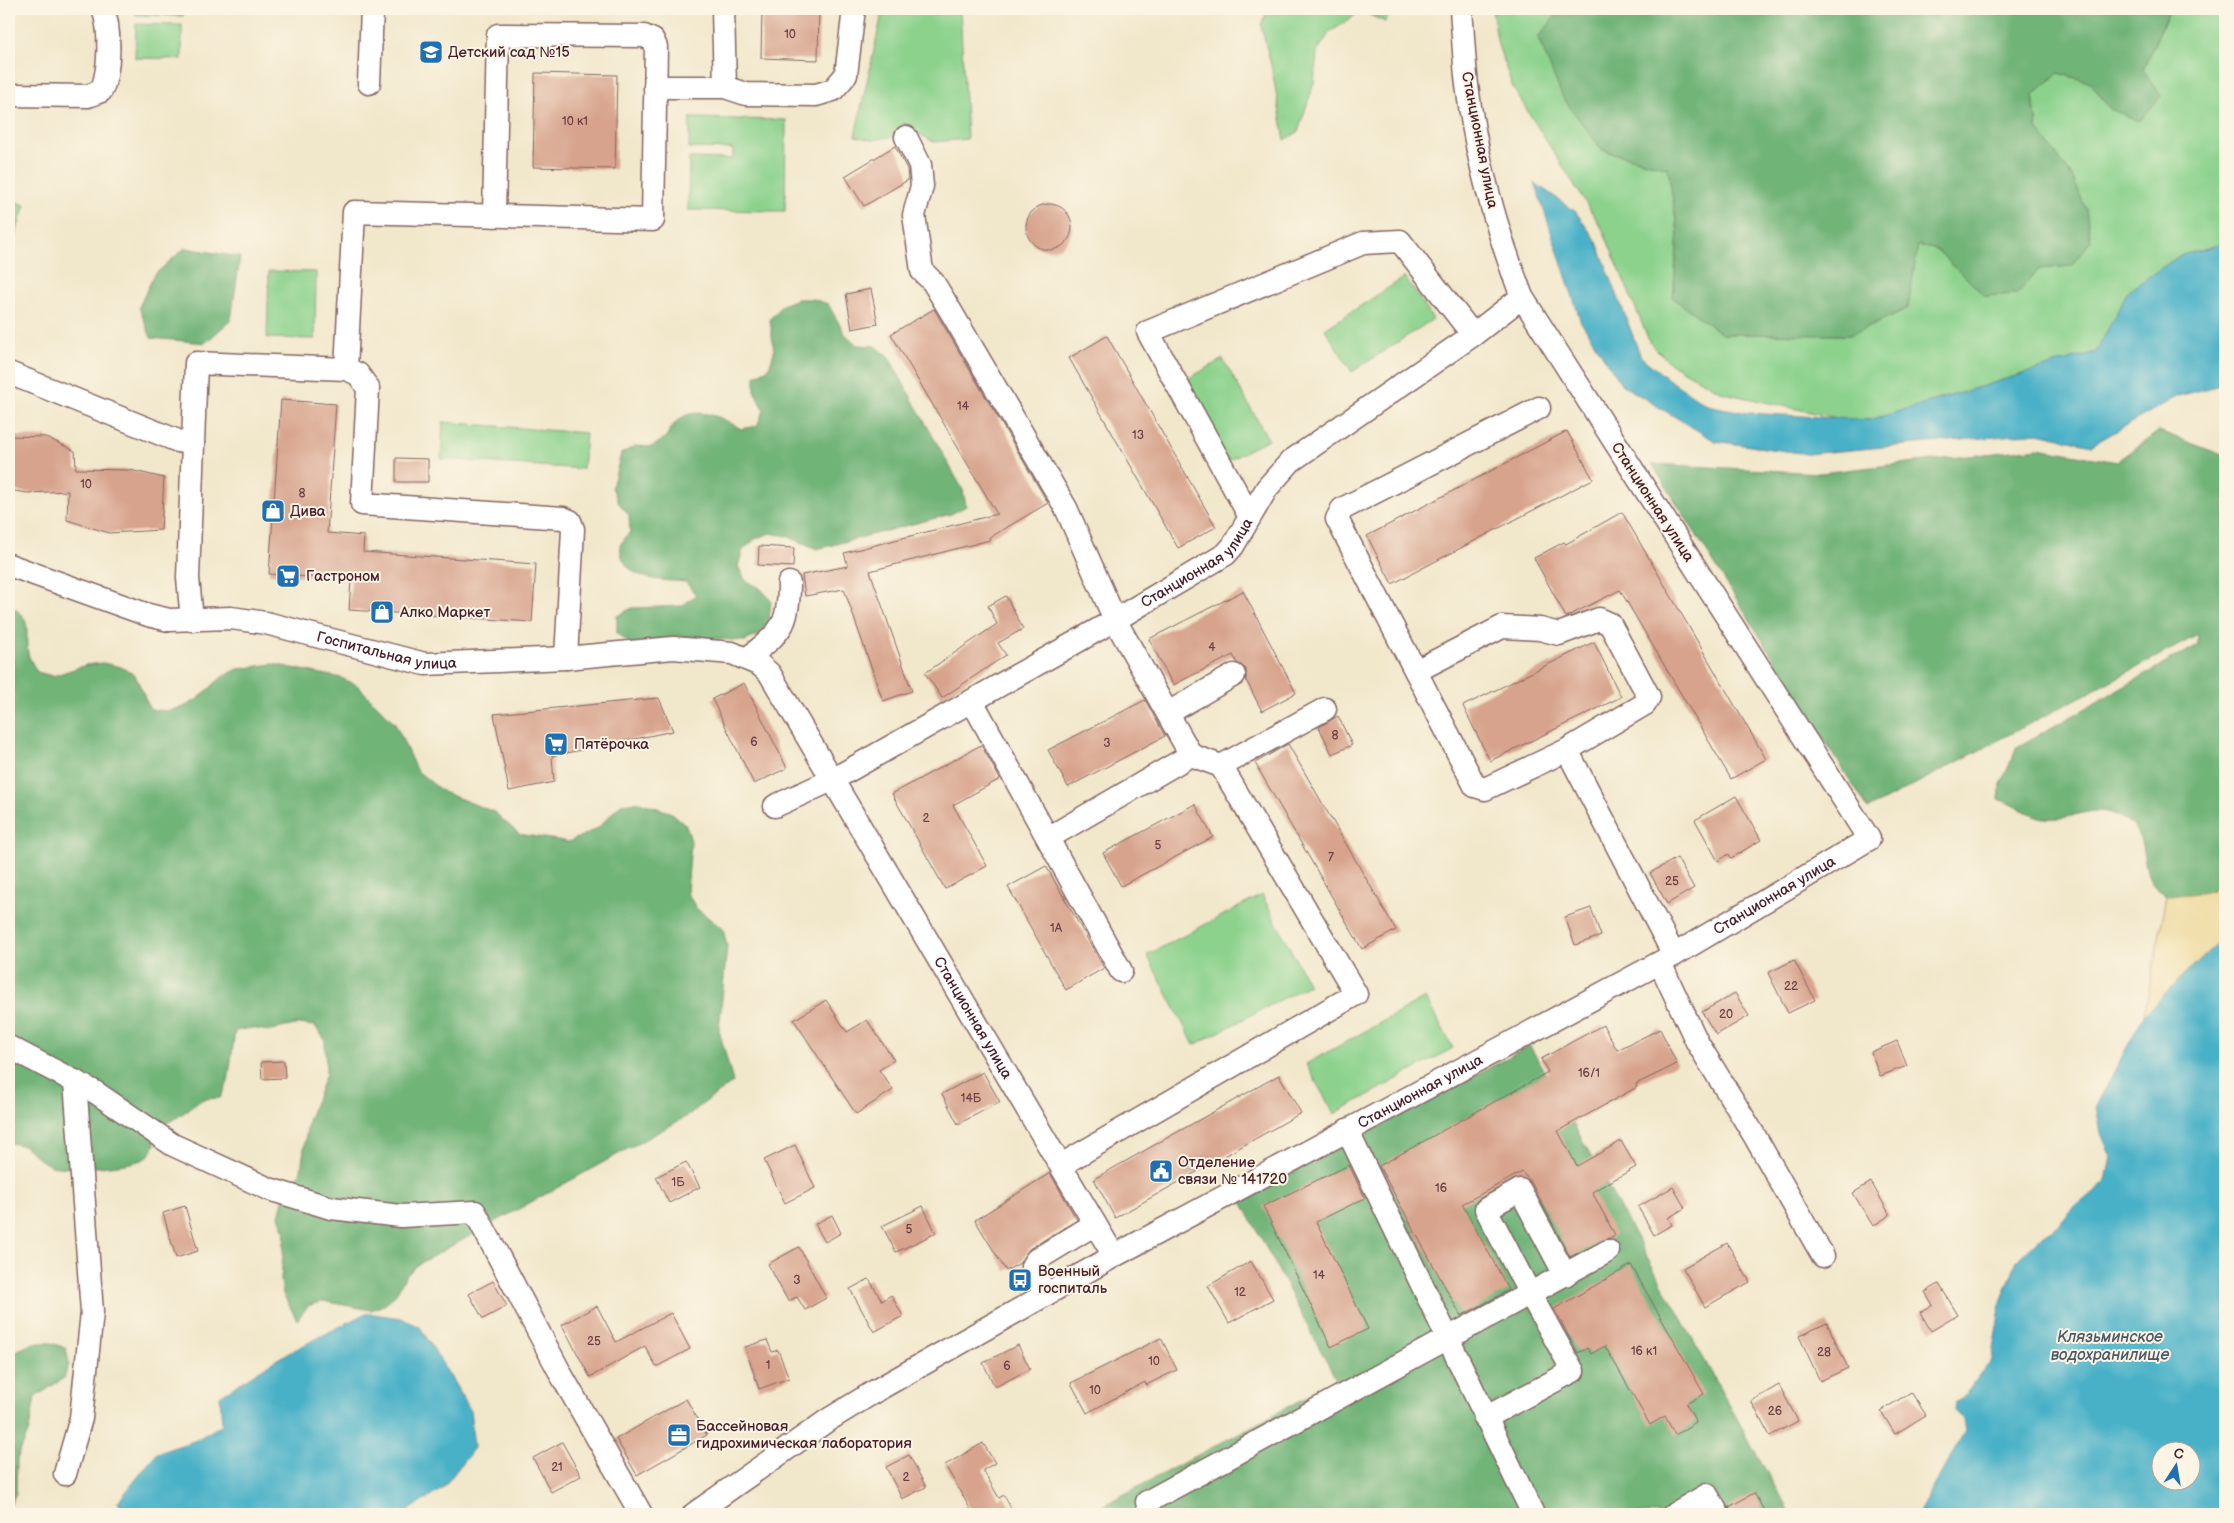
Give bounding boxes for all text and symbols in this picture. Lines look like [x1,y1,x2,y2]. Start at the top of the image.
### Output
house number: 10 [784,27,796,42]
school or university icon: Детский сад №15 [418,39,444,65]
place label: Детский сад №15 [448,43,570,62]
street label: Станционная улица [1457,70,1502,210]
house number: 10 к1 [562,114,588,129]
house number: 14 [957,399,970,414]
house number: 13 [1132,428,1144,443]
street label: Станционная улица [1607,439,1698,566]
house number: 10 [80,477,92,492]
house number: 8 [299,486,306,501]
shop icon: Дива [260,498,286,524]
place label: Дива [290,502,326,521]
street label: Станционная улица [1138,515,1257,612]
supermarket icon: Гастроном [275,563,301,589]
place label: Гастроном [306,567,380,586]
shop icon: Алко Маркет [369,599,395,625]
place label: Алко Маркет [399,603,490,622]
street label: Госпитальная улица [314,627,457,674]
house number: 4 [1208,640,1216,655]
house number: 8 [1332,728,1339,743]
supermarket icon: Пятёрочка [543,731,569,757]
place label: Пятёрочка [574,735,649,754]
house number: 6 [750,735,758,750]
house number: 3 [1103,736,1111,751]
house number: 2 [922,811,930,826]
house number: 5 [1155,838,1162,853]
house number: 7 [1328,850,1334,865]
street label: Станционная улица [1710,852,1839,939]
house number: 25 [1665,874,1679,889]
house number: 1А [1050,921,1063,936]
street label: Станционная улица [929,953,1016,1083]
house number: 22 [1784,979,1798,994]
house number: 20 [1719,1007,1733,1022]
street label: Станционная улица [1355,1051,1486,1133]
house number: 16/1 [1578,1066,1600,1081]
house number: 14Б [961,1091,982,1106]
place label: Отделение связи № 141720 [1178,1153,1287,1189]
public building icon: Отделение связи № 141720 [1148,1158,1174,1184]
house number: 1Б [672,1175,685,1190]
house number: 16 [1435,1181,1447,1196]
house number: 5 [906,1222,913,1237]
place label: Военный госпиталь [1038,1262,1108,1298]
bus stop icon: Военный госпиталь [1007,1267,1033,1293]
house number: 14 [1313,1268,1326,1283]
house number: 3 [793,1273,801,1288]
house number: 12 [1234,1285,1246,1300]
water label: Клязьминское водохранилище [2051,1328,2169,1365]
house number: 25 [587,1334,601,1349]
house number: 16 к1 [1631,1344,1657,1359]
house number: 28 [1817,1345,1831,1360]
house number: 10 [1148,1354,1160,1369]
house number: 1 [766,1358,770,1373]
house number: 6 [1003,1359,1011,1374]
house number: 10 [1089,1383,1101,1398]
house number: 26 [1768,1404,1782,1419]
place label: Бассейновая гидрохимическая лаборатория [696,1417,912,1453]
office icon: Бассейновая гидрохимическая лаборатория [666,1422,692,1448]
north arrow [2152,1440,2202,1490]
text: С [2172,1444,2185,1463]
house number: 21 [551,1460,563,1475]
house number: 2 [902,1470,910,1485]

